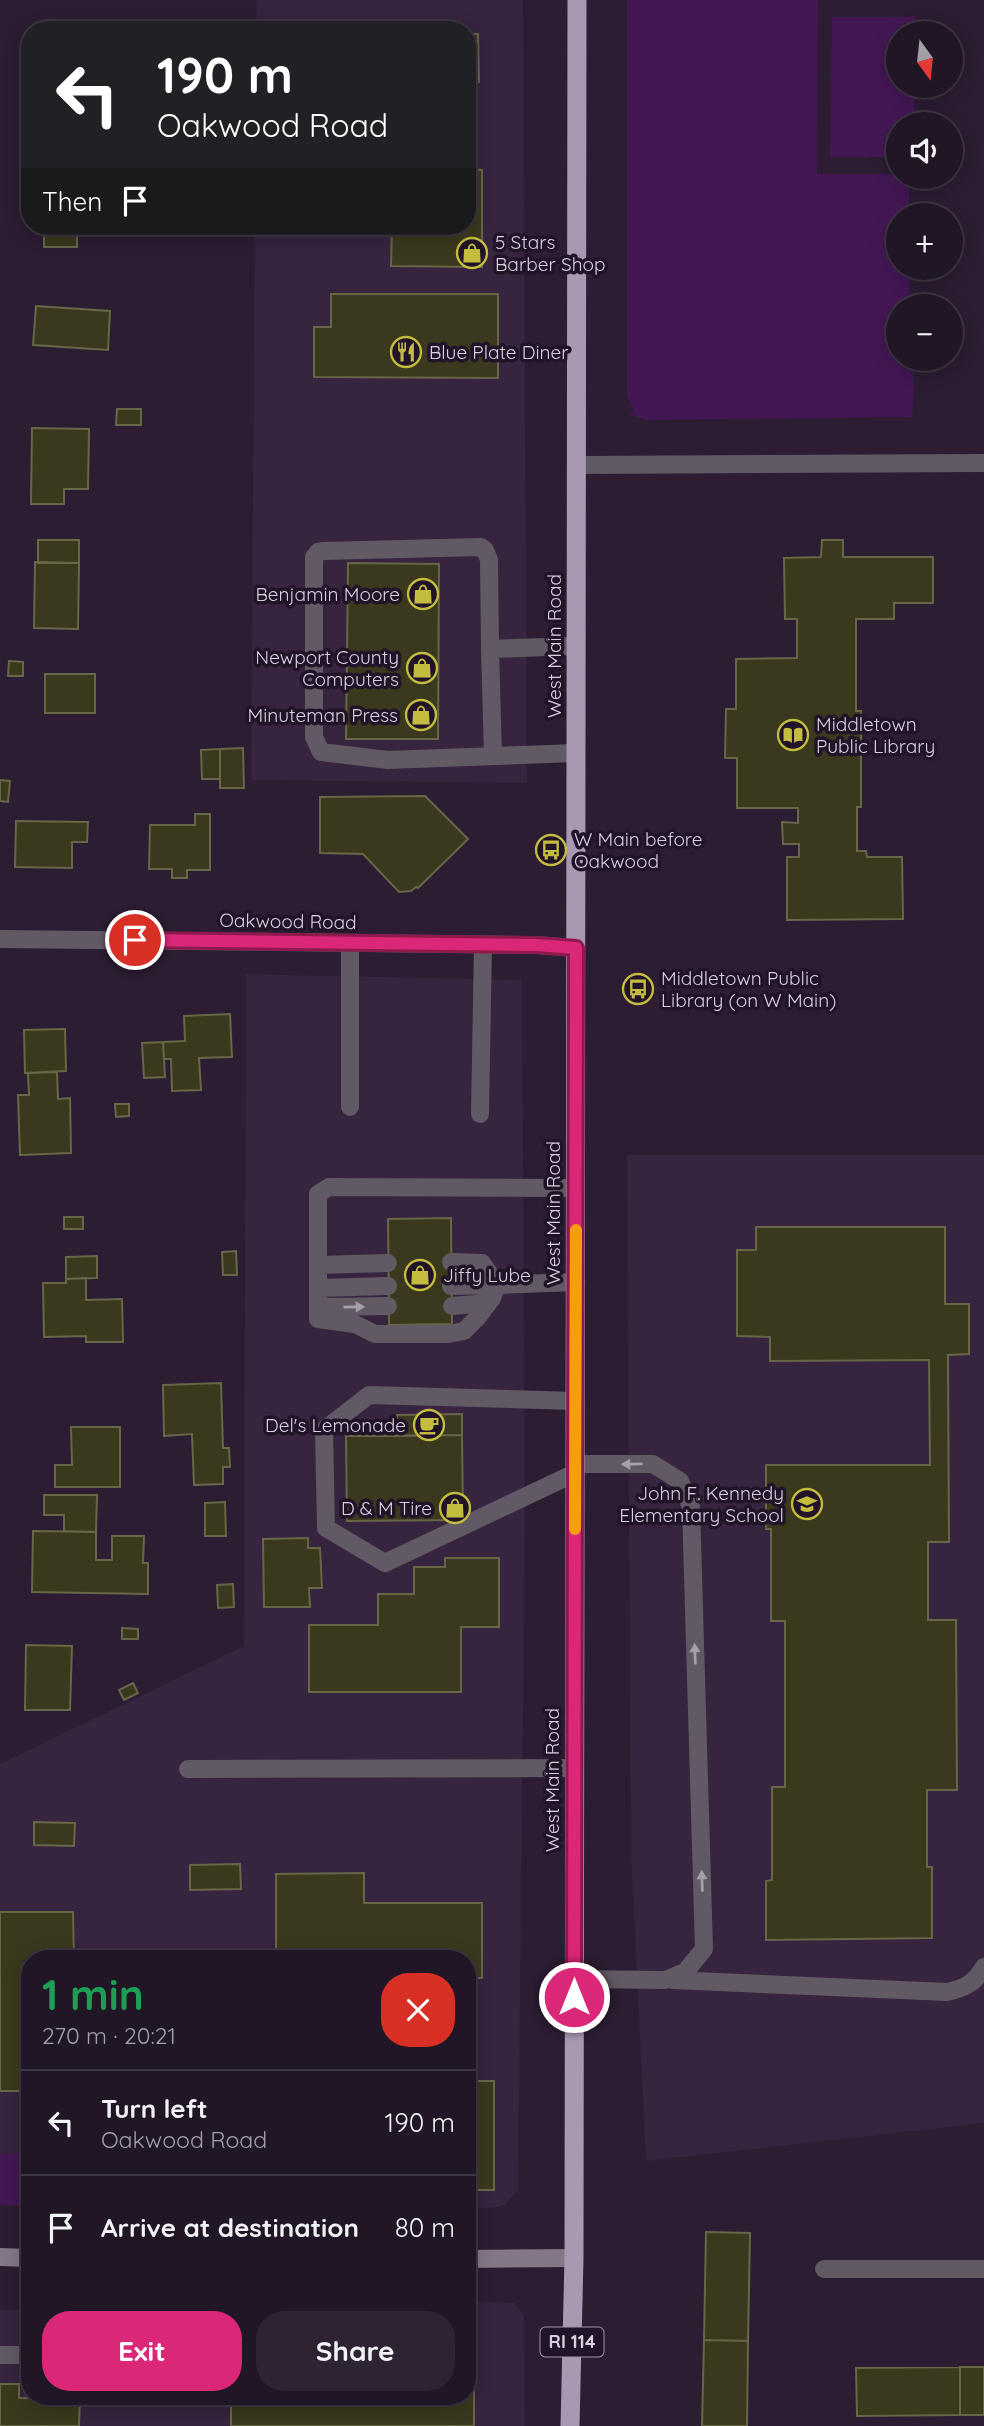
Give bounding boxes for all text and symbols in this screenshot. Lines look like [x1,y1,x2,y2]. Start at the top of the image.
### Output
north arrow [886,21,962,98]
map controls [886,21,963,371]
text: 190 m [157,44,293,105]
icon: left [42,49,133,140]
text: Oakwood Road [157,105,388,145]
button: sound [886,112,963,189]
icon: arrive [116,182,154,220]
text: Then [42,185,102,218]
button: + [886,203,963,280]
place label: 5 Stars Barber Shop [495,230,605,276]
shop icon: 5 Stars Barber Shop [455,236,489,270]
button: − [886,294,963,371]
restaurant icon: Blue Plate Diner [389,335,423,369]
place label: Blue Plate Diner [429,340,569,364]
street label: West Main Road [542,574,566,718]
shop icon: Benjamin Moore [406,577,440,611]
place label: Benjamin Moore [255,582,400,606]
place label: Newport County Computers [255,645,399,691]
shop icon: Newport County Computers [405,651,439,685]
shop icon: Minuteman Press [404,698,438,732]
place label: Minuteman Press [248,703,398,727]
place label: Middletown Public Library [816,712,935,758]
library icon: Middletown Public Library [776,718,810,752]
place label: W Main before Oakwood [574,827,703,873]
bus stop icon: W Main before Oakwood [534,833,568,867]
street label: Oakwood Road [219,908,357,934]
pin [105,910,165,970]
icon: arrive [116,921,154,959]
place label: Middletown Public Library (on W Main) [661,966,836,1012]
bus stop icon: Middletown Public Library (on W Main) [621,972,655,1006]
street label: West Main Road [541,1141,565,1285]
shop icon: Jiffy Lube [403,1258,437,1292]
place label: Jiffy Lube [443,1263,531,1287]
one-way arrow [343,1301,365,1312]
cafe icon: Del's Lemonade [412,1408,446,1442]
place label: Del's Lemonade [265,1413,406,1437]
one-way arrow [621,1458,643,1470]
place label: John F. Kennedy Elementary School [619,1481,784,1527]
school or university icon: John F. Kennedy Elementary School [790,1487,824,1521]
shop icon: D & M Tire [438,1491,472,1525]
place label: D & M Tire [341,1496,432,1520]
one-way arrow [689,1642,701,1664]
street label: West Main Road [540,1708,564,1852]
one-way arrow [697,1870,708,1892]
position arrow [537,1960,611,2034]
text: 1 min [42,1968,144,2021]
button: close [381,1973,455,2047]
text: 270 m · 20:21 [42,2021,176,2050]
text: Turn left [101,2092,208,2125]
icon: left [42,2104,80,2142]
text: 190 m [385,2106,455,2139]
text: Oakwood Road [101,2125,267,2154]
icon: arrive [42,2209,80,2247]
text: Arrive at destination [101,2211,359,2244]
text: 80 m [395,2211,455,2244]
button: Exit [42,2311,242,2391]
button: Share [256,2311,455,2391]
road number: RI 114 [540,2328,604,2356]

